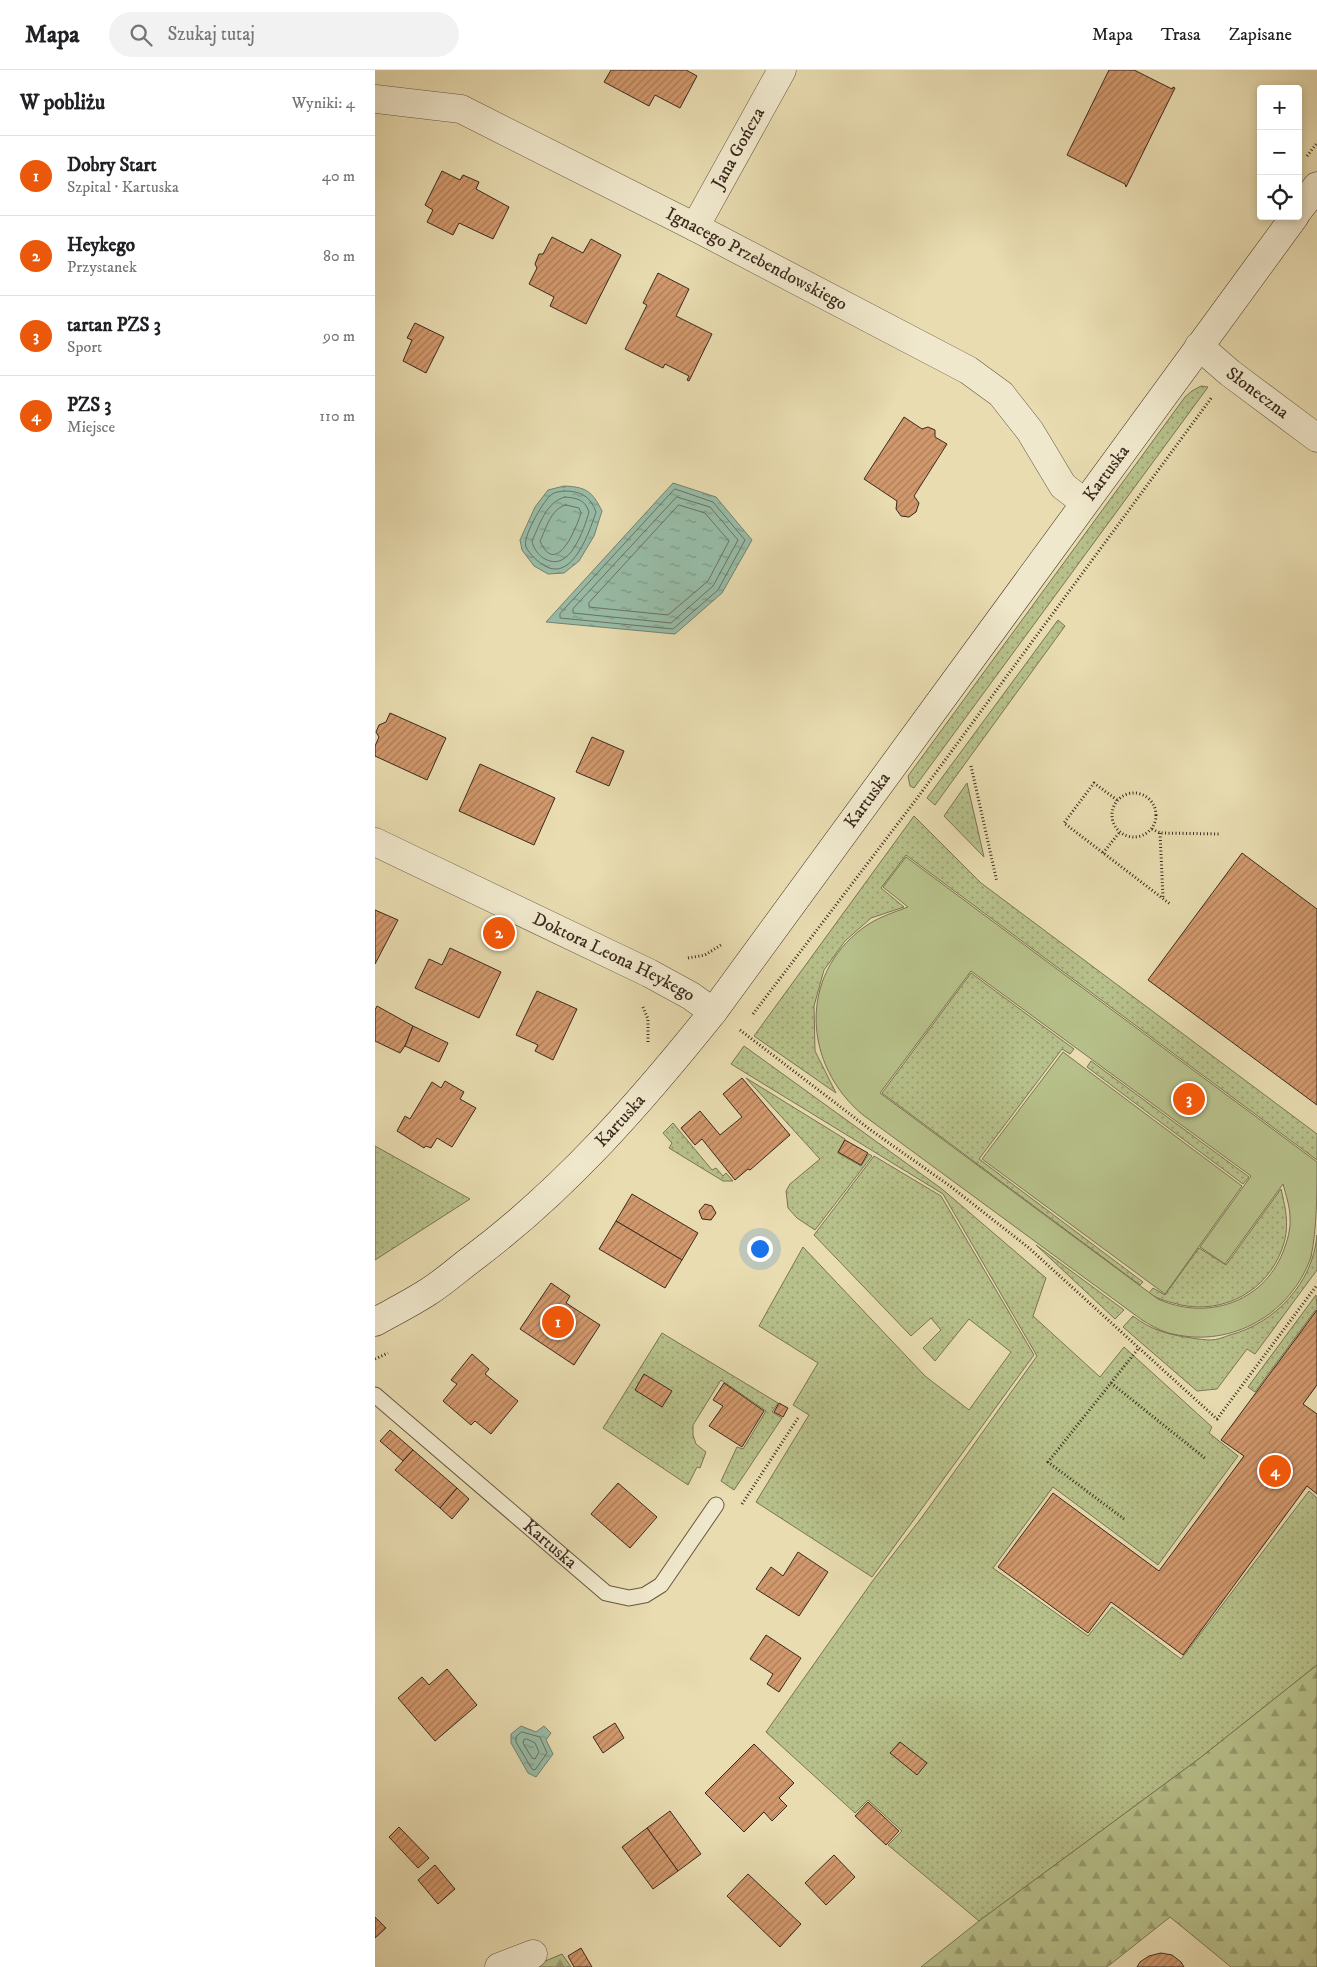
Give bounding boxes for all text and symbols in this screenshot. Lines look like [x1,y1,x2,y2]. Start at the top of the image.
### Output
search box [109,12,459,57]
text: Mapa [25,20,79,50]
icon: search [127,21,155,49]
text: Szukaj tutaj [167,23,255,46]
text: Mapa [1092,24,1133,46]
text: Trasa [1161,24,1201,46]
text: Zapisane [1229,24,1292,46]
map controls [1257,85,1302,220]
button: + [1257,85,1302,130]
text: W pobliżu [20,90,105,116]
text: Wyniki: 4 [292,93,355,113]
street label: Jana Gończa [706,104,770,194]
button: − [1257,130,1302,175]
text: Dobry Start [67,154,157,177]
text: 1 [33,166,39,186]
text: 40 m [322,166,355,186]
button: locate [1257,175,1302,220]
text: Szpital · Kartuska [67,177,179,197]
street label: Ignacego Przebendowskiego [662,203,851,316]
text: Heykego [67,234,135,257]
text: 2 [32,246,40,266]
text: 80 m [323,246,355,266]
text: Przystanek [67,257,137,277]
text: tartan PZS 3 [67,314,161,337]
text: 3 [33,326,39,346]
text: 90 m [323,326,355,346]
text: Sport [67,337,102,357]
street label: Słoneczna [1221,363,1293,424]
text: PZS 3 [67,394,111,417]
text: 4 [31,406,41,426]
text: 110 m [319,406,355,426]
text: Miejsce [67,417,115,437]
street label: Kartuska [1079,441,1135,506]
street label: Kartuska [840,768,896,833]
street label: Doktora Leona Heykego [529,908,699,1007]
pin: 2 [483,914,515,952]
pin: 3 [1173,1080,1205,1118]
street label: Kartuska [591,1090,651,1152]
your location [747,1236,773,1262]
pin: 1 [542,1303,574,1341]
pin: 4 [1259,1452,1291,1490]
street label: Kartuska [518,1515,581,1574]

